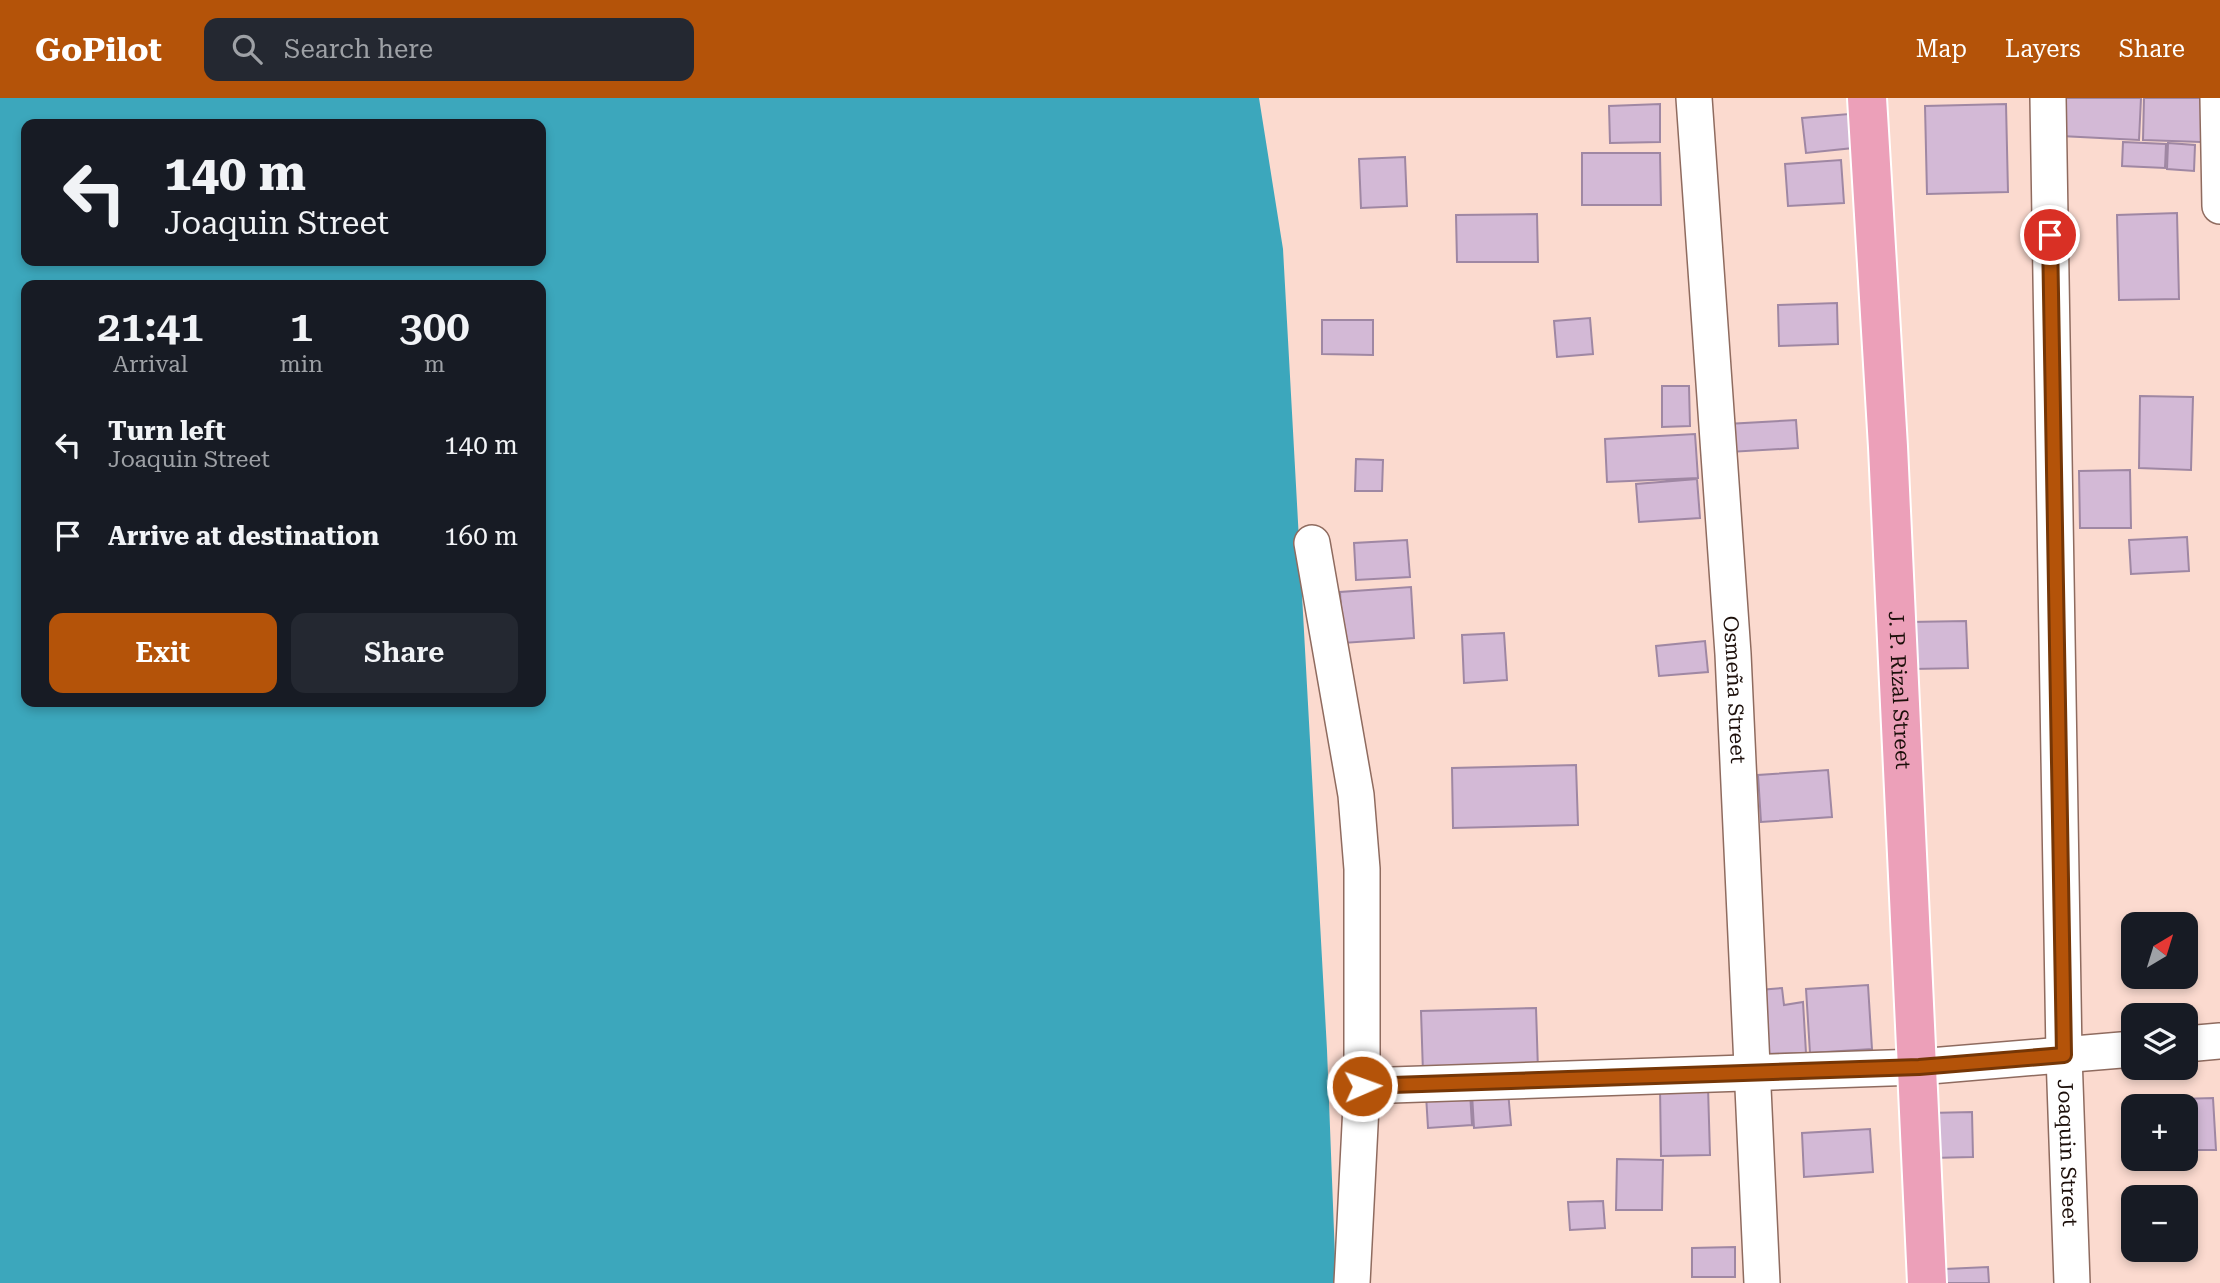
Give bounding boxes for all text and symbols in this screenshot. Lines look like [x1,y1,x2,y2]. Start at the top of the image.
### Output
search box [204,18,694,81]
text: GoPilot [35,30,162,69]
icon: search [228,30,266,68]
text: Search here [284,34,433,64]
text: Map [1916,35,1967,63]
text: Layers [2005,35,2081,63]
text: Share [2119,35,2185,63]
text: 140 m [164,145,306,202]
icon: left [49,147,140,238]
text: Joaquin Street [164,204,389,242]
pin [2020,205,2080,265]
icon: arrive [2031,216,2069,254]
text: 21:41 [97,302,204,351]
text: 1 [290,302,313,351]
text: 300 [399,302,470,351]
text: Arrival [113,351,188,378]
text: min [280,351,323,378]
text: m [424,351,445,378]
text: Turn left [108,416,226,446]
icon: left [49,426,87,464]
text: 140 m [444,430,518,460]
text: Joaquin Street [108,446,270,473]
icon: arrive [49,517,87,555]
text: Arrive at destination [108,521,379,551]
text: 160 m [444,521,518,551]
street label: J. P. Rizal Street [1884,610,1915,770]
button: Exit [49,613,277,693]
button: Share [291,613,518,693]
street label: Osmeña Street [1718,615,1750,764]
north arrow [2121,912,2198,989]
map controls [2121,912,2198,1262]
button: layers [2121,1003,2198,1080]
position arrow [1325,1049,1399,1123]
street label: Joaquin Street [2053,1079,2082,1227]
button: + [2121,1094,2198,1171]
button: − [2121,1185,2198,1262]

